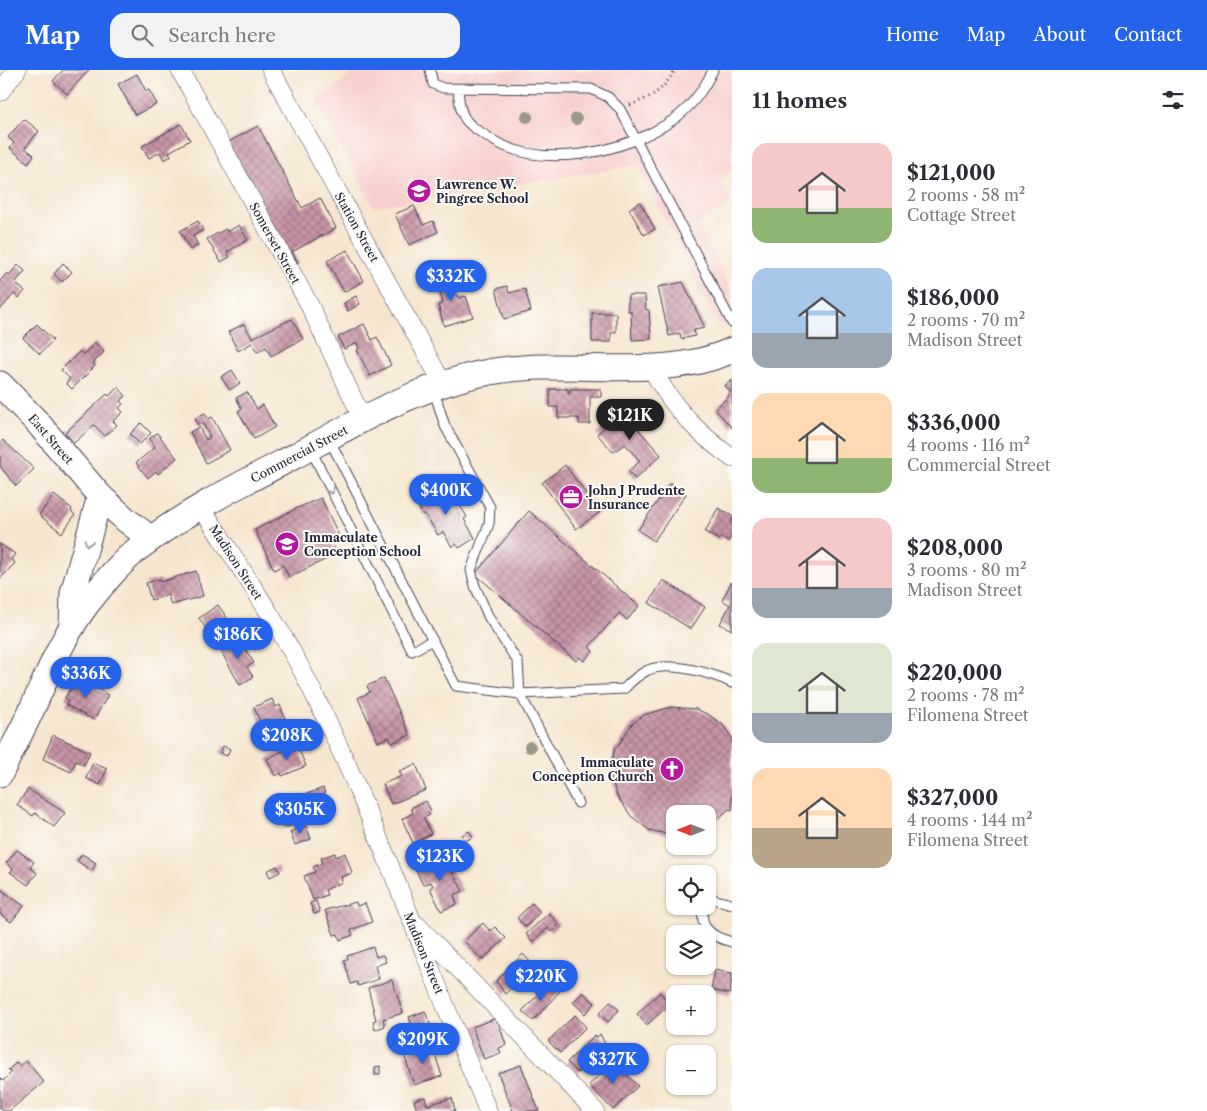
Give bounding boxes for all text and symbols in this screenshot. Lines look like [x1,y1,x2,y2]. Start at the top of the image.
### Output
search box [110,13,460,58]
text: Map [25,21,80,50]
icon: search [128,21,156,49]
text: Search here [168,24,276,47]
text: Home [886,24,939,46]
text: Map [967,24,1005,46]
text: About [1033,24,1086,46]
text: Contact [1114,24,1182,46]
icon: filters [1159,86,1187,114]
text: 11 homes [752,88,847,113]
text: $121,000 [907,160,996,185]
icon: home [792,163,852,223]
place label: Lawrence W. Pingree School [436,177,529,206]
school or university icon: Lawrence W. Pingree School [406,178,432,204]
text: 2 rooms · 58 m² [907,185,1025,205]
street label: Station Street [332,189,383,265]
street label: Somerset Street [246,200,304,287]
text: Cottage Street [907,205,1016,225]
pin: $332K [416,260,486,302]
text: $332K [426,266,476,286]
text: $186,000 [907,285,999,310]
icon: home [792,288,852,348]
text: 2 rooms · 70 m² [907,310,1025,330]
text: Madison Street [907,330,1023,350]
pin: $121K [595,398,665,441]
text: $121K [607,405,653,425]
text: $336,000 [907,410,1001,435]
street label: East Street [25,411,77,468]
icon: home [792,413,852,473]
street label: Commercial Street [248,422,351,486]
text: 4 rooms · 116 m² [907,435,1030,455]
text: Commercial Street [907,455,1051,475]
pin: $400K [411,474,481,516]
text: $400K [420,480,472,500]
place label: John J Prudente Insurance [586,483,685,512]
office icon: John J Prudente Insurance [558,484,584,510]
one-way arrow [325,486,335,495]
street label: Madison Street [206,522,266,603]
place label: Immaculate Conception School [304,530,421,559]
school or university icon: Immaculate Conception School [274,531,300,557]
text: $208,000 [907,535,1003,560]
icon: home [792,538,852,598]
one-way arrow [83,539,93,547]
text: 3 rooms · 80 m² [907,560,1026,580]
text: Madison Street [907,580,1023,600]
pin: $186K [203,618,273,660]
text: $186K [214,624,262,644]
pin: $336K [51,656,121,699]
text: $220,000 [907,660,1002,685]
text: $336K [61,663,111,683]
icon: home [792,663,852,723]
text: 2 rooms · 78 m² [907,685,1025,705]
text: Filomena Street [907,705,1029,725]
pin: $208K [252,718,322,761]
text: $208K [261,725,313,745]
place label: Immaculate Conception Church [532,755,655,784]
church icon: Immaculate Conception Church [659,756,685,782]
text: $327,000 [907,785,998,810]
icon: home [792,788,852,848]
pin: $305K [265,792,335,835]
text: $305K [275,799,325,819]
north arrow [666,805,716,855]
map controls [666,805,716,1095]
text: 4 rooms · 144 m² [907,810,1032,830]
text: Filomena Street [907,830,1029,850]
pin: $123K [405,840,475,882]
text: $123K [416,846,464,866]
button: locate [666,865,716,915]
street label: Madison Street [401,910,447,997]
button: layers [666,925,716,975]
pin: $220K [506,960,576,1002]
text: $220K [516,966,566,986]
button: + [666,985,716,1035]
pin: $209K [388,1022,458,1065]
text: $209K [398,1029,448,1049]
pin: $327K [578,1042,648,1085]
button: − [666,1045,716,1095]
text: $327K [589,1049,637,1069]

